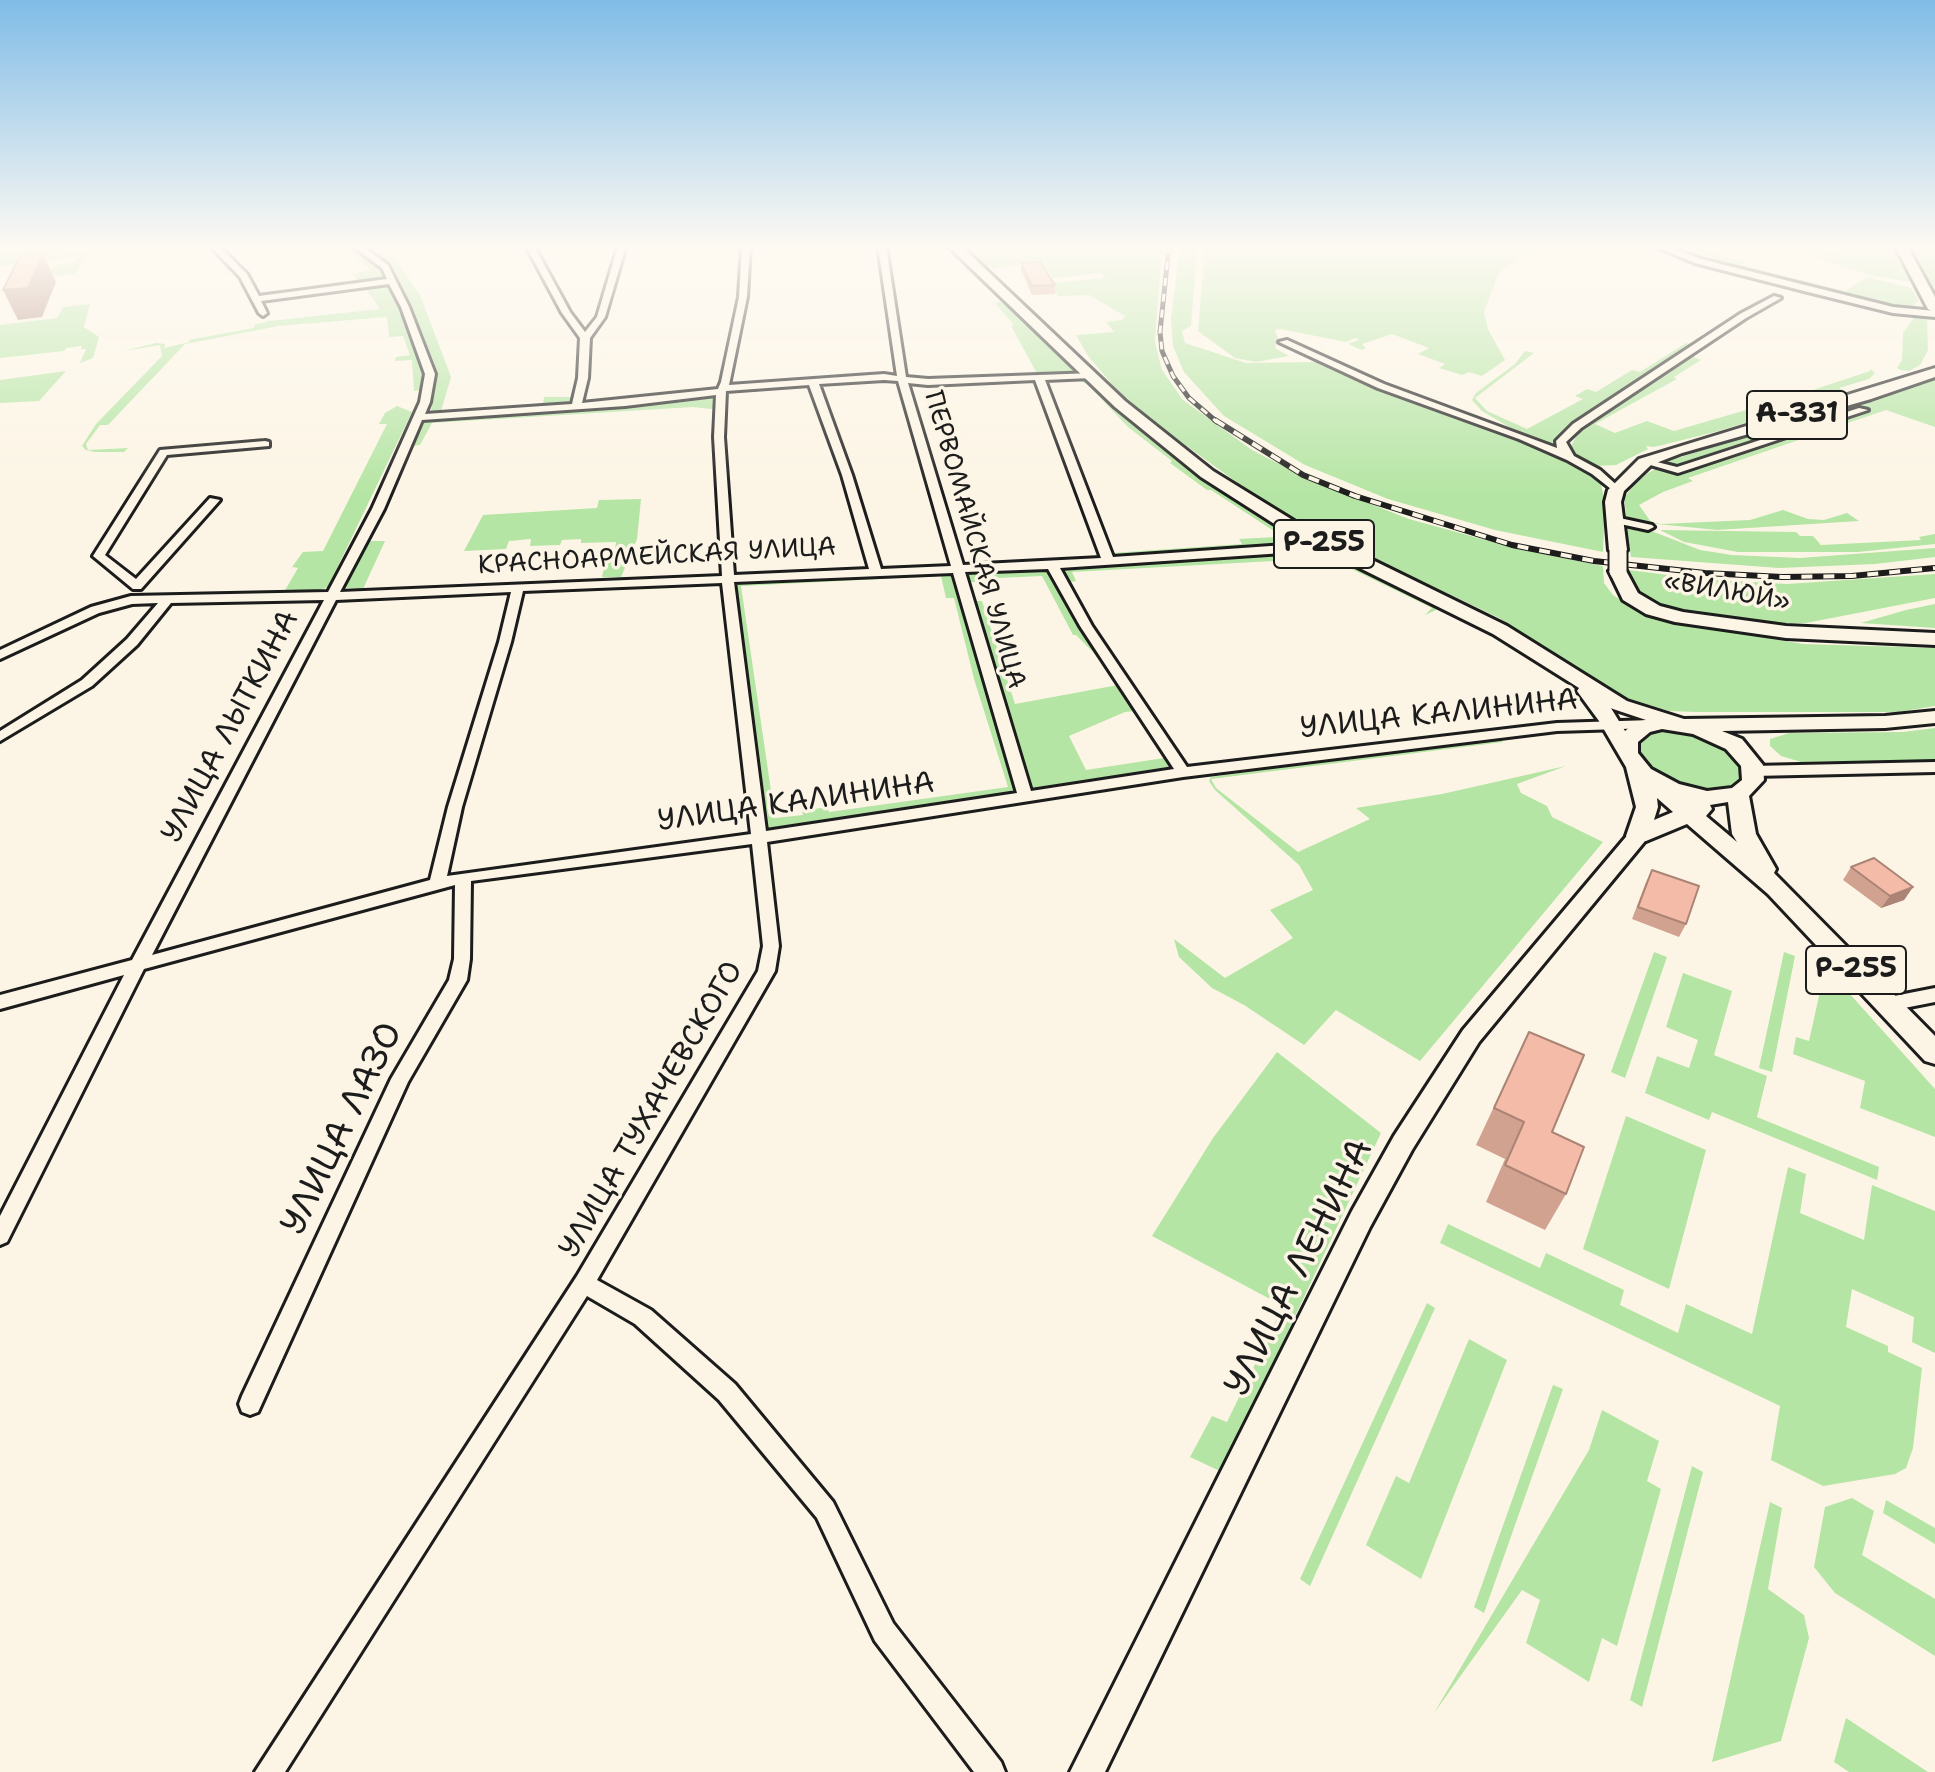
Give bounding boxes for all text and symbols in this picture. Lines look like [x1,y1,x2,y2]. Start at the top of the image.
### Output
street label: ПЕРВОМАЙСКАЯ УЛИЦА [916,387,1032,693]
road number: А-331 [1747,391,1847,439]
road number: Р-255 [1274,520,1374,568]
street label: КРАСНОАРМЕЙСКАЯ УЛИЦА [477,532,837,582]
street label: «ВИЛЮЙ» [1662,566,1792,618]
street label: УЛИЦА ЛЫТКИНА [155,605,307,849]
street label: УЛИЦА КАЛИНИНА [1298,682,1580,748]
street label: УЛИЦА КАЛИНИНА [655,766,937,840]
road number: Р-255 [1806,946,1906,994]
street label: УЛИЦА ТУХАЧЕВСКОГО [552,955,752,1265]
street label: УЛИЦА ЛАЗО [273,1016,413,1242]
street label: УЛИЦА ЛЕНИНА [1217,1132,1383,1404]

